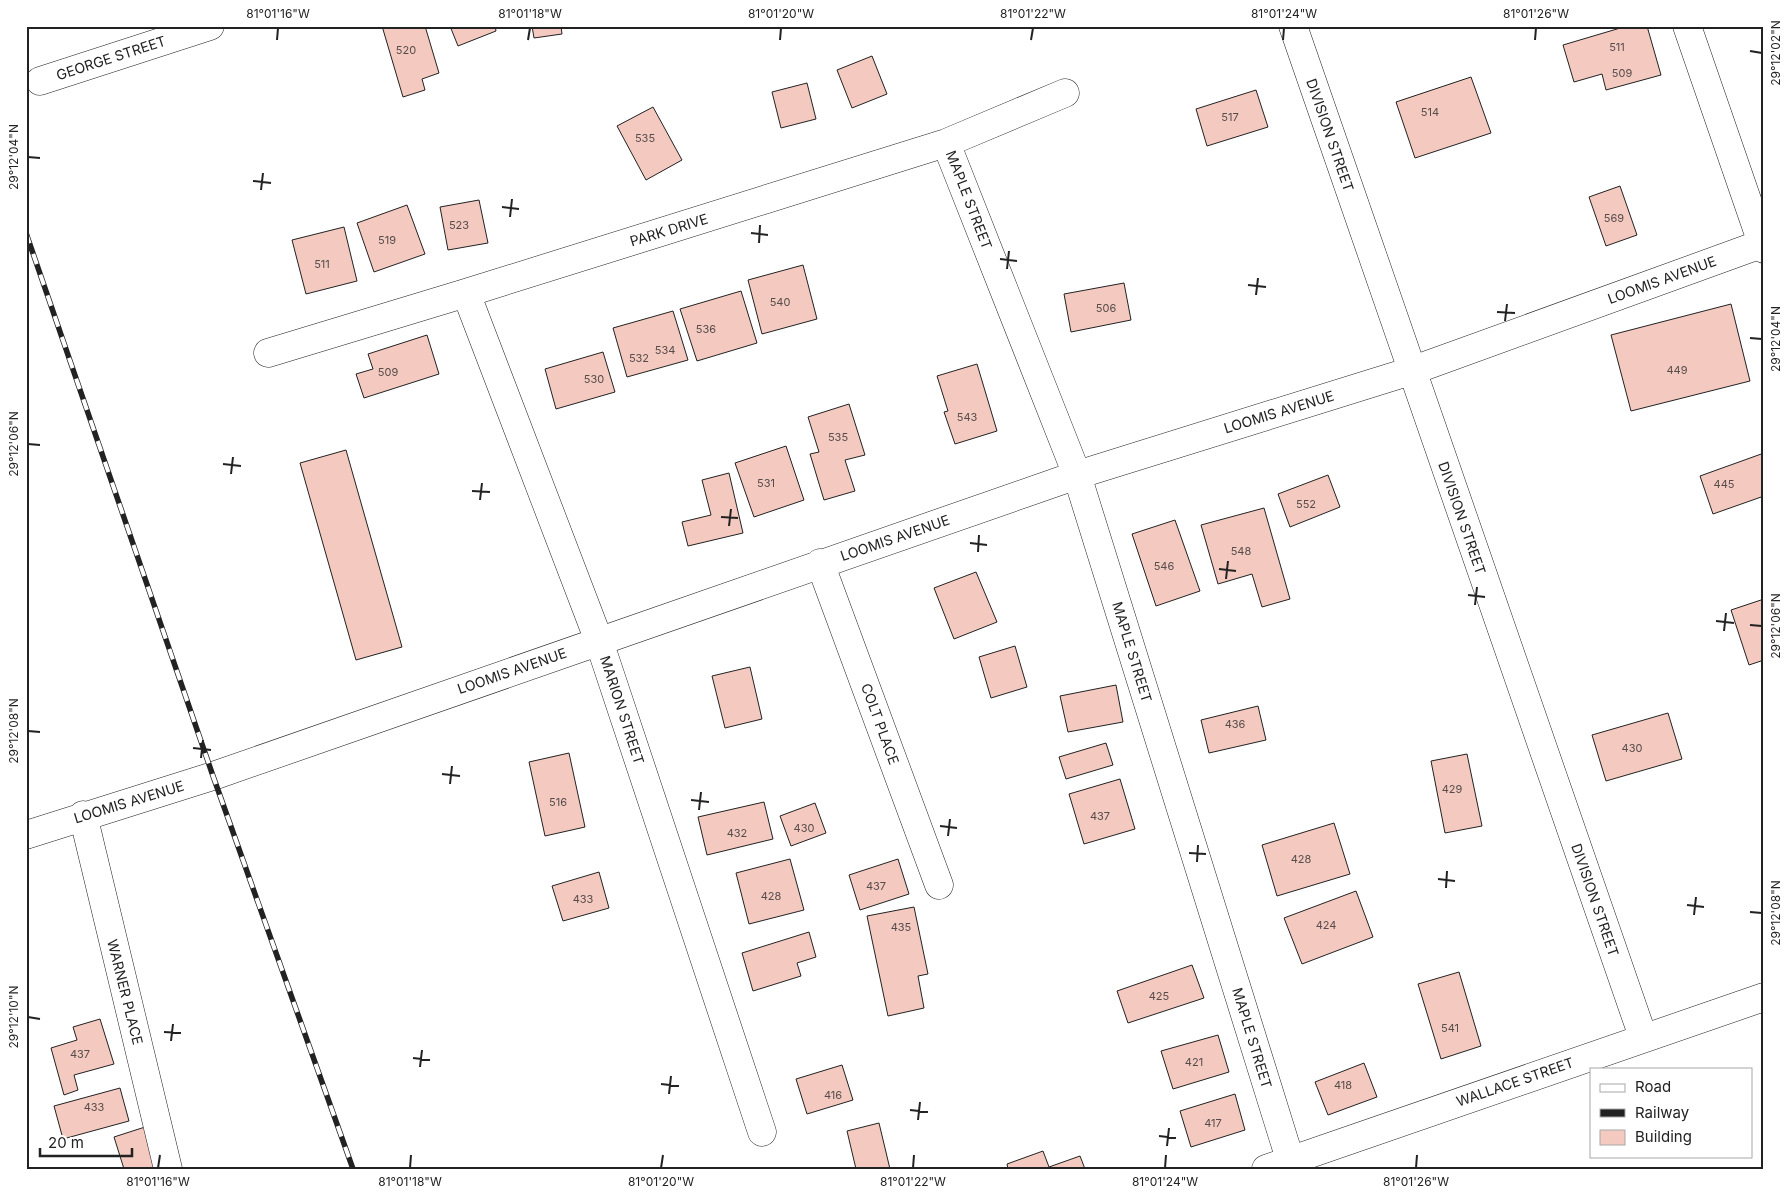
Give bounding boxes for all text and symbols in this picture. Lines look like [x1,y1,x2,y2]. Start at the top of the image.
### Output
text: 81°01'16"W [246,6,310,21]
text: 81°01'18"W [498,6,562,21]
text: 81°01'20"W [748,6,814,21]
text: 81°01'22"W [1000,6,1066,21]
text: 81°01'24"W [1251,6,1317,21]
text: 81°01'26"W [1503,6,1569,21]
text: 29°12'02"N [1768,20,1783,86]
street label: GEORGE STREET [54,32,168,83]
house number: 511 [1609,40,1625,54]
house number: 520 [396,43,416,57]
house number: 509 [1612,66,1632,80]
street label: DIVISION STREET [1303,76,1358,193]
house number: 514 [1421,105,1439,119]
house number: 517 [1221,110,1239,124]
text: 29°12'04"N [6,124,21,190]
house number: 535 [635,131,655,145]
street label: MAPLE STREET [943,148,996,252]
street label: PARK DRIVE [628,210,710,249]
house number: 569 [1604,211,1624,225]
house number: 523 [449,218,469,232]
house number: 519 [378,233,396,247]
street label: LOOMIS AVENUE [1605,252,1718,307]
house number: 511 [314,257,330,271]
house number: 540 [770,295,790,309]
house number: 506 [1096,301,1116,315]
text: 29°12'04"N [1768,306,1783,372]
house number: 536 [696,322,716,336]
house number: 534 [655,343,675,357]
house number: 532 [629,351,649,365]
house number: 449 [1666,363,1688,377]
house number: 509 [378,365,398,379]
house number: 530 [584,372,604,386]
street label: LOOMIS AVENUE [1222,387,1336,436]
house number: 543 [957,410,977,424]
text: 29°12'06"N [6,411,21,477]
house number: 535 [828,430,848,444]
street label: DIVISION STREET [1435,459,1490,576]
house number: 531 [757,476,775,490]
house number: 445 [1714,477,1735,491]
house number: 552 [1296,497,1316,511]
street label: LOOMIS AVENUE [838,511,952,564]
house number: 548 [1231,544,1251,558]
house number: 546 [1154,559,1174,573]
text: 29°12'06"N [1768,593,1783,659]
street label: MAPLE STREET [1109,599,1156,704]
street label: LOOMIS AVENUE [455,644,569,697]
street label: MARION STREET [597,653,648,766]
street label: COLT PLACE [858,681,903,767]
text: 29°12'08"N [6,698,21,764]
house number: 436 [1225,717,1246,731]
house number: 430 [1622,741,1642,755]
street label: LOOMIS AVENUE [72,777,186,826]
house number: 429 [1442,782,1462,796]
house number: 516 [549,795,567,809]
house number: 437 [1090,809,1110,823]
house number: 430 [794,821,814,835]
house number: 432 [727,826,747,840]
street label: DIVISION STREET [1568,841,1623,958]
house number: 428 [1291,852,1312,866]
house number: 437 [866,879,886,893]
text: 29°12'08"N [1768,880,1783,946]
house number: 428 [761,889,782,903]
house number: 433 [573,892,594,906]
house number: 424 [1316,918,1336,932]
house number: 435 [891,920,912,934]
street label: WARNER PLACE [104,937,147,1046]
text: 29°12'10"N [6,985,21,1049]
street label: MAPLE STREET [1229,985,1276,1090]
house number: 425 [1149,989,1170,1003]
house number: 541 [1441,1021,1459,1035]
house number: 437 [70,1047,90,1061]
street label: WALLACE STREET [1454,1053,1576,1110]
house number: 421 [1185,1055,1203,1069]
legend [1590,1068,1752,1158]
text: Road [1635,1077,1671,1096]
house number: 418 [1334,1078,1352,1092]
house number: 416 [824,1088,842,1102]
house number: 433 [84,1100,105,1114]
text: Railway [1635,1103,1690,1122]
house number: 417 [1204,1116,1222,1130]
scale bar [40,1125,132,1157]
text: Building [1635,1127,1692,1146]
text: 20 m [48,1133,84,1152]
text: 81°01'16"W [126,1174,190,1189]
text: 81°01'18"W [378,1174,442,1189]
text: 81°01'20"W [628,1174,694,1189]
text: 81°01'22"W [880,1174,946,1189]
text: 81°01'24"W [1132,1174,1198,1189]
text: 81°01'26"W [1383,1174,1449,1189]

